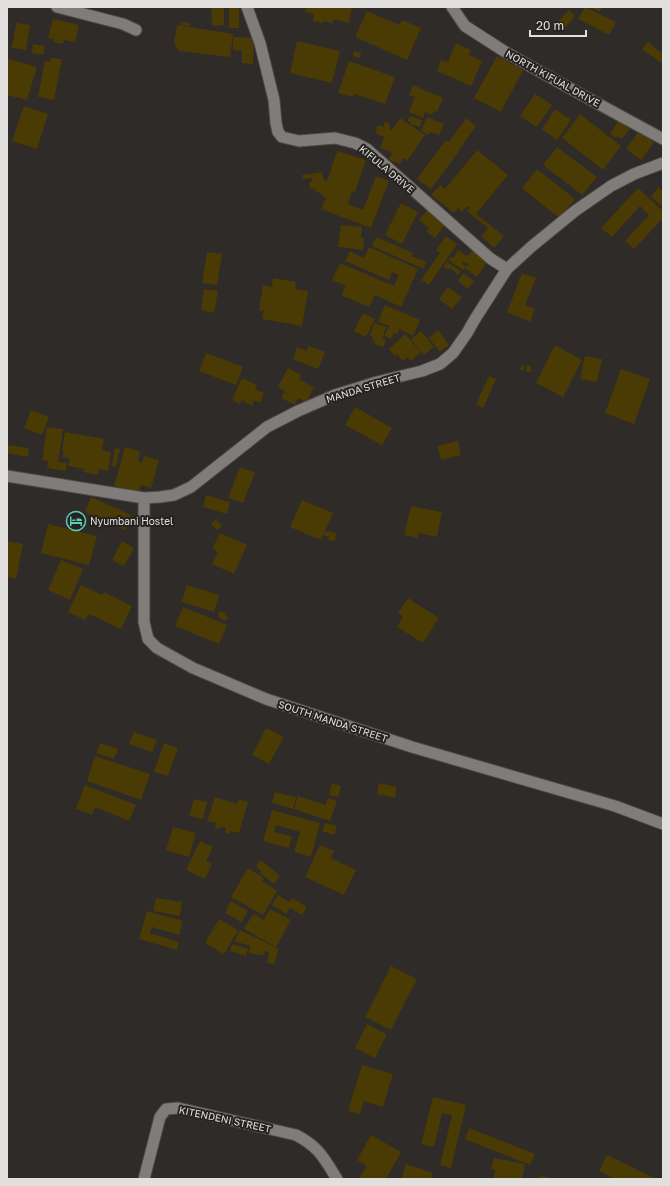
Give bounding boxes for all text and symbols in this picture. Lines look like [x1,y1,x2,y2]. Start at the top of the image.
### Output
scale bar [530,12,586,38]
text: 20 m [536,18,564,33]
street label: NORTH KIFUAL DRIVE [504,47,602,109]
street label: KIFULA DRIVE [357,142,417,196]
street label: MANDA STREET [325,371,401,405]
hotel icon: Nyumbani Hostel [65,510,87,532]
place label: Nyumbani Hostel [90,515,173,527]
street label: SOUTH MANDA STREET [277,698,389,744]
street label: KITENDENI STREET [178,1103,272,1135]

